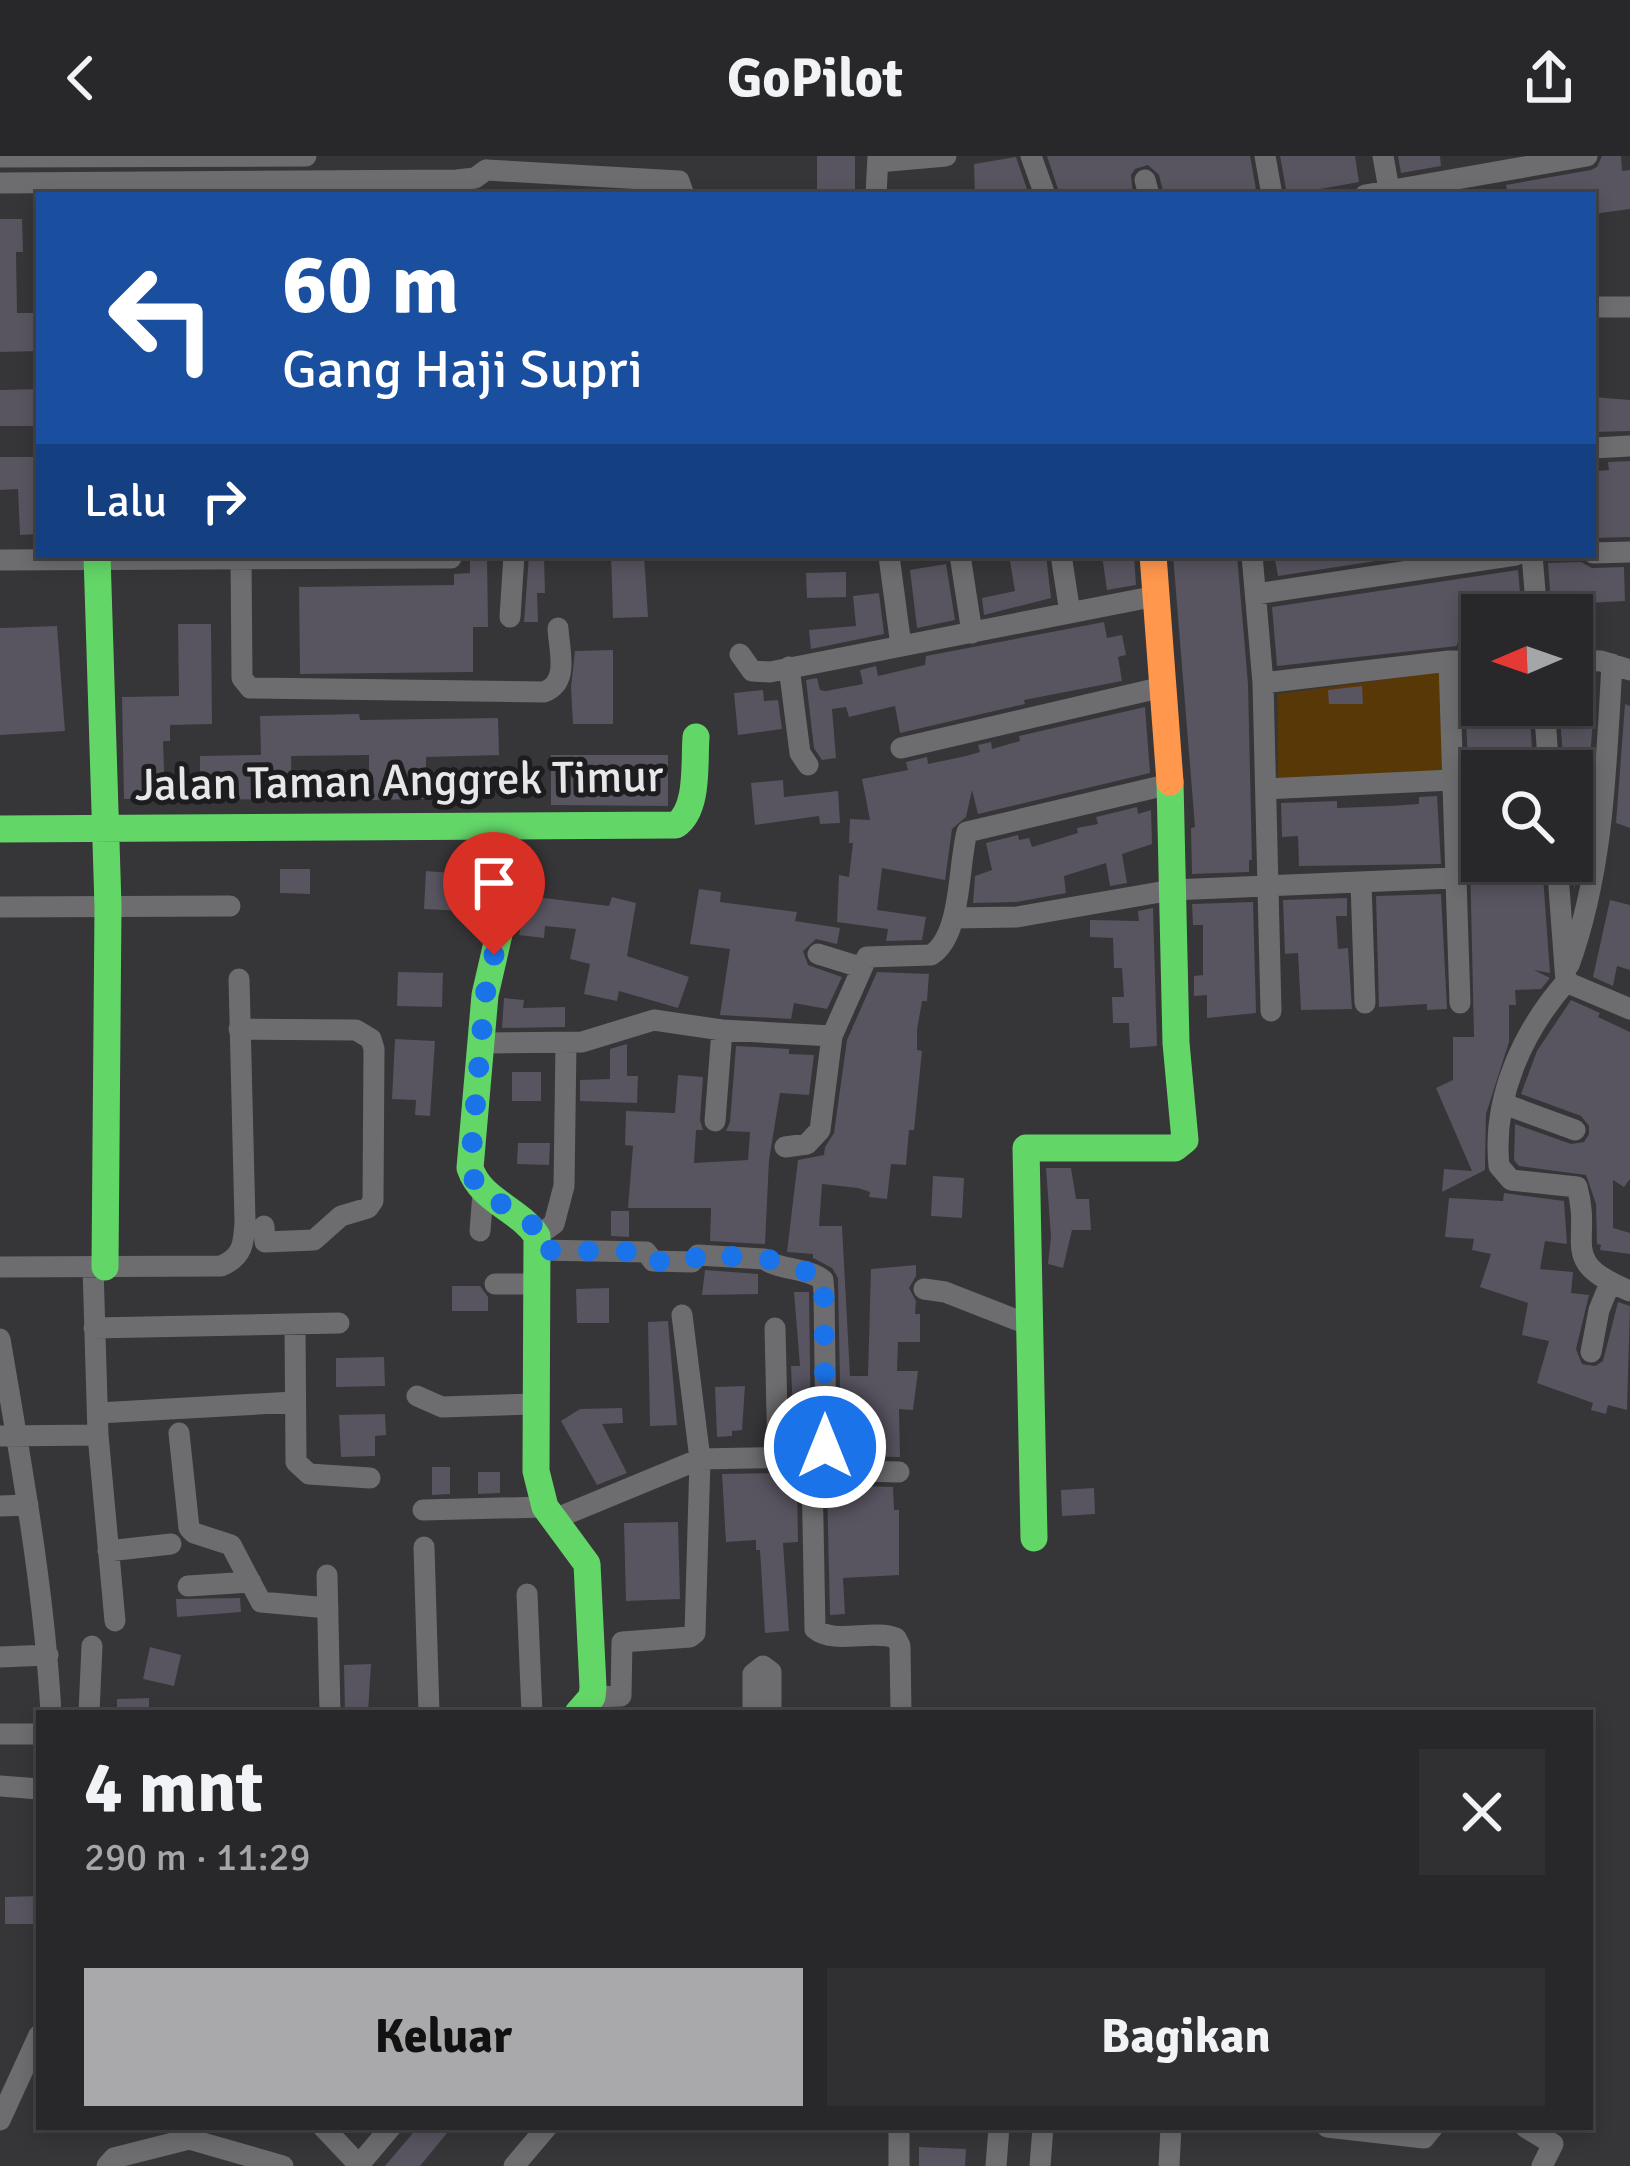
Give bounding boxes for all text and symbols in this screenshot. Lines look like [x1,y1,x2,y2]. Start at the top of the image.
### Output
icon: back [48,45,114,111]
text: GoPilot [727,45,903,112]
icon: share [1516,45,1582,111]
text: 60 m [282,233,459,337]
icon: left [84,240,240,396]
text: Gang Haji Supri [282,336,643,403]
icon: right [191,468,257,534]
text: Lalu [84,474,167,529]
north arrow [1461,594,1593,726]
map controls [1461,594,1593,882]
street label: Jalan Taman Anggrek Timur [134,749,664,813]
button: search [1461,750,1593,882]
pin [443,832,545,955]
icon: arrive [461,850,527,916]
position arrow [762,1384,888,1510]
text: 4 mnt [84,1743,263,1832]
button: close [1419,1749,1545,1875]
text: 290 m · 11:29 [84,1833,311,1881]
button: Keluar [84,1968,803,2106]
button: Bagikan [827,1968,1545,2106]

